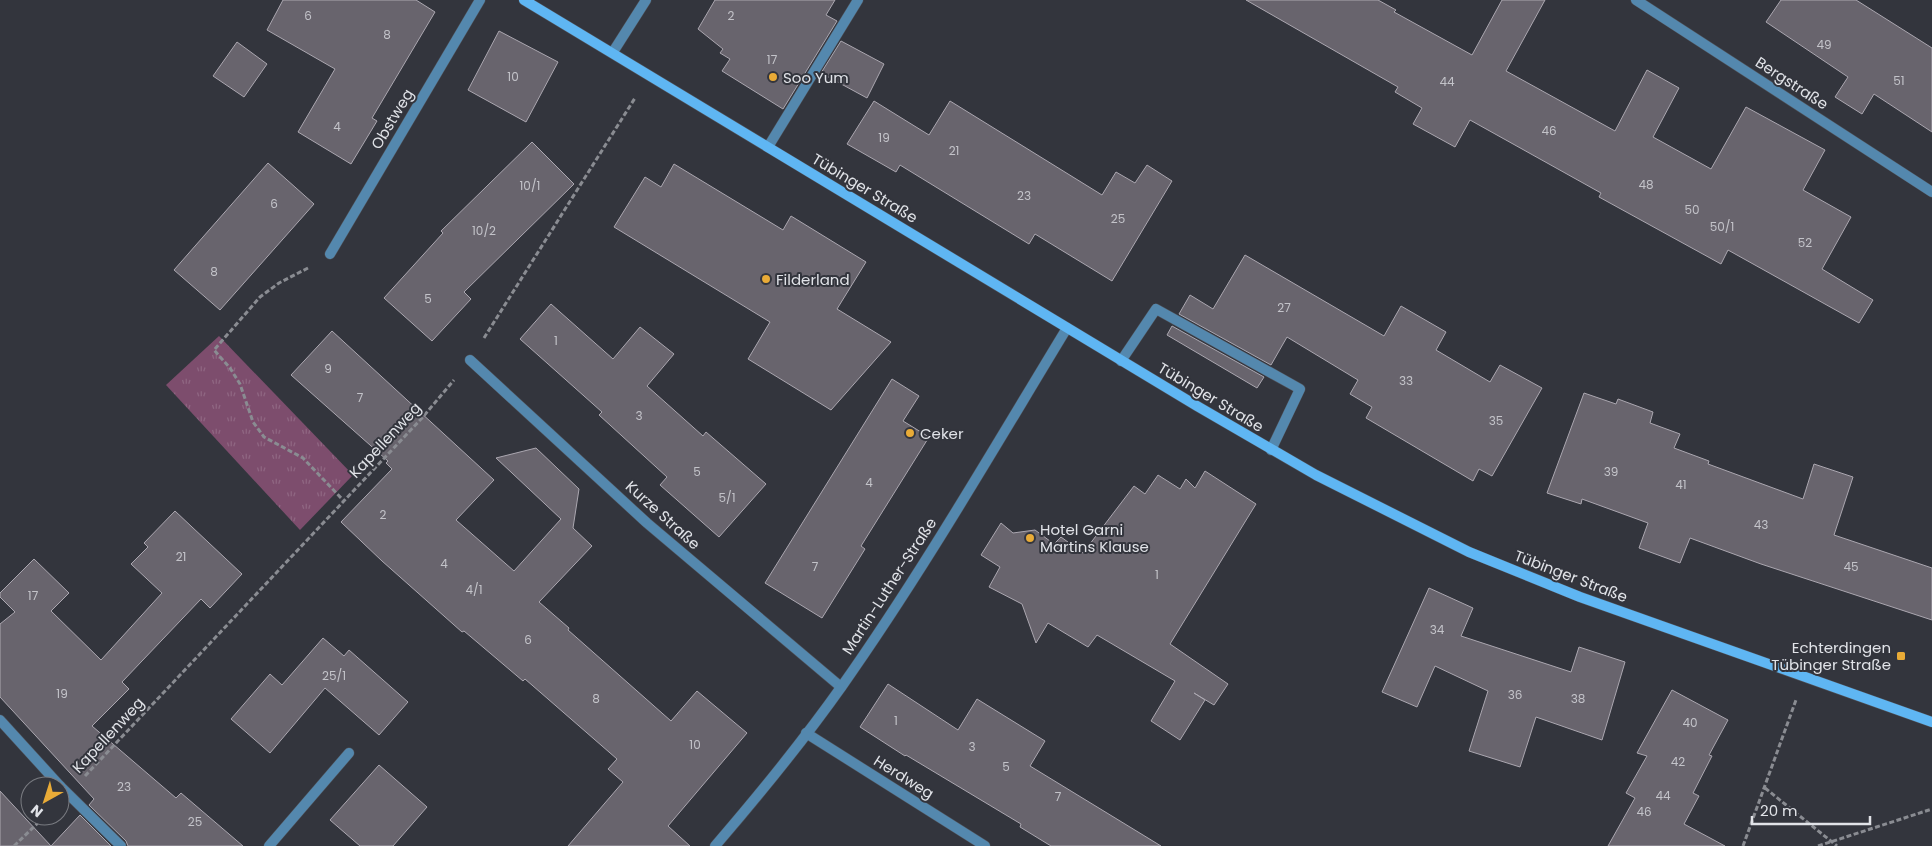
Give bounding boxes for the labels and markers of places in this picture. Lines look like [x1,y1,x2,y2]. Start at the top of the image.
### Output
place label: Soo Yum [783,67,849,88]
marker: Soo Yum [767,71,779,83]
place label: Filderland [776,269,850,290]
marker: Filderland [760,273,772,285]
place label: Ceker [920,423,964,444]
marker: Ceker [904,427,916,439]
place label: Hotel Garni Martins Klause [1040,519,1149,557]
marker: Hotel Garni Martins Klause [1024,532,1036,544]
place label: Echterdingen Tübinger Straße [1771,637,1891,675]
marker: Echterdingen Tübinger Straße [1895,650,1907,662]

